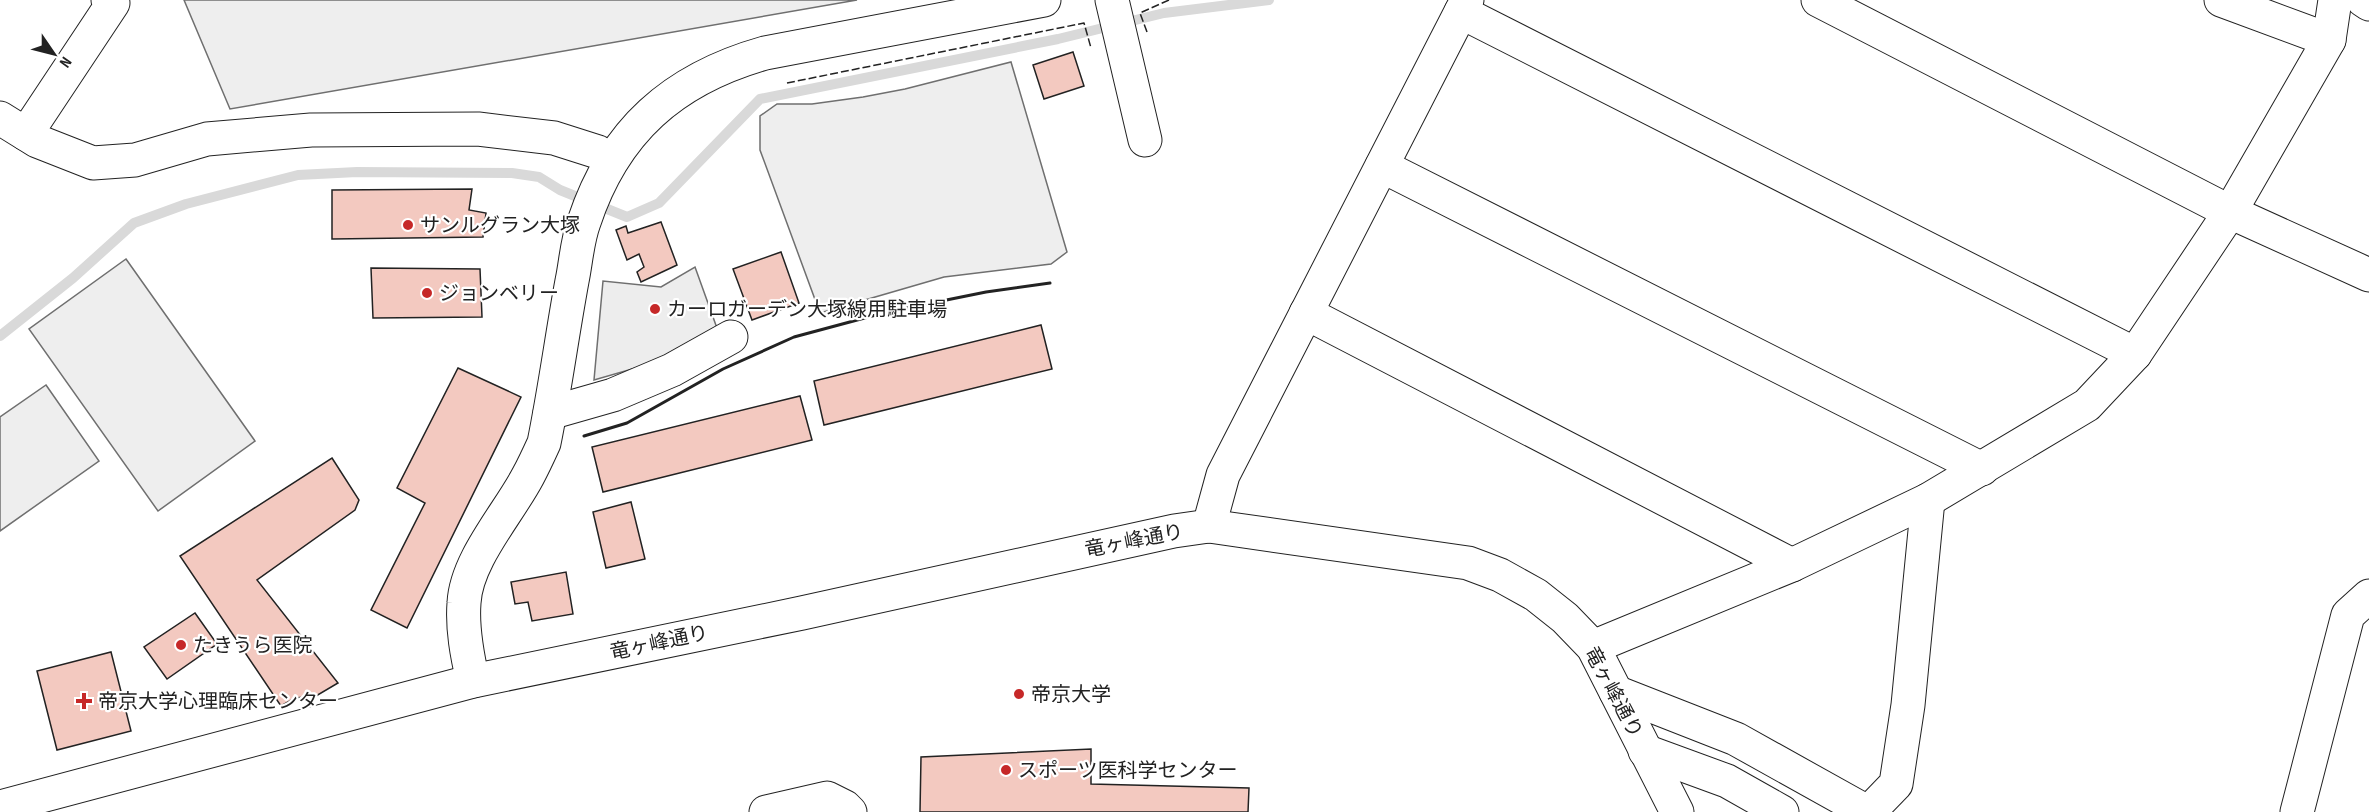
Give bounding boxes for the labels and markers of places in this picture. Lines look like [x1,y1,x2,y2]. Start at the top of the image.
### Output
place label: サンルグラン大塚 [420,214,580,238]
marker: サンルグラン大塚 [401,218,415,232]
place label: ジョンベリー [439,282,559,306]
marker: ジョンベリー [420,286,434,300]
place label: カーロガーデン大塚線用駐車場 [667,298,947,322]
marker: カーロガーデン大塚線用駐車場 [648,302,662,316]
place label: たきうら医院 [193,634,313,658]
marker: たきうら医院 [174,638,188,652]
place label: 帝京大学 [1031,683,1111,707]
marker: 帝京大学 [1012,687,1026,701]
place label: 帝京大学心理臨床センター [98,690,338,714]
marker: 帝京大学心理臨床センター [75,692,93,710]
place label: スポーツ医科学センター [1018,759,1238,783]
marker: スポーツ医科学センター [999,763,1013,777]

